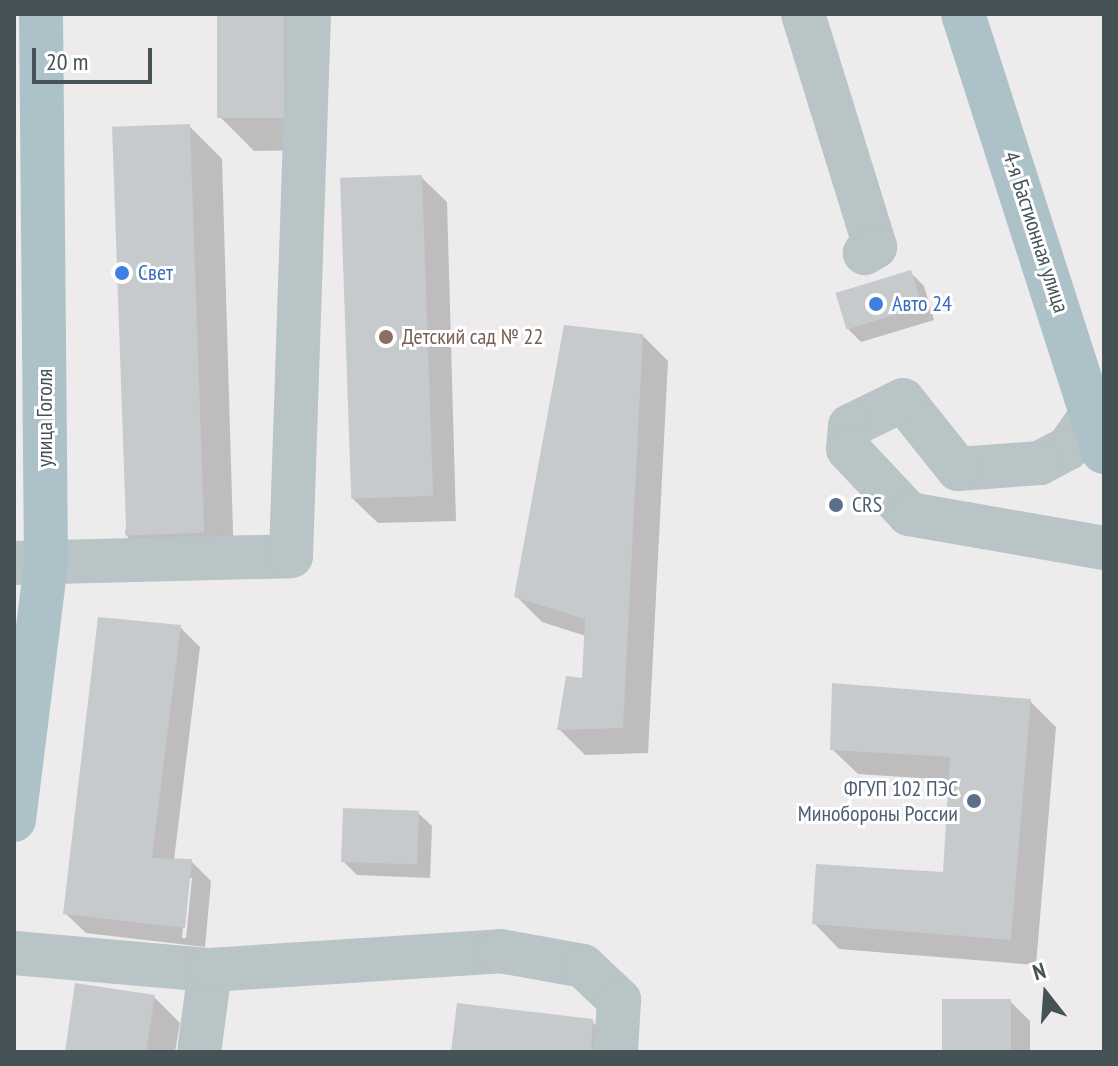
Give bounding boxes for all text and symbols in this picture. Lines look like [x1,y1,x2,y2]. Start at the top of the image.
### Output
scale bar [36,32,156,82]
text: 20 m [46,46,88,77]
street label: 4-я Бастионная улица [997,148,1075,316]
place label: Свет [138,260,173,286]
marker: Свет [113,264,131,282]
place label: Авто 24 [892,291,952,317]
marker: Авто 24 [867,295,885,313]
place label: Детский сад № 22 [402,324,543,350]
marker: Детский сад № 22 [377,328,395,346]
street label: улица Гоголя [32,369,58,467]
place label: CRS [852,492,882,518]
marker: CRS [827,496,845,514]
place label: ФГУП 102 ПЭС Минобороны России [798,775,958,826]
marker: ФГУП 102 ПЭС Минобороны России [965,792,983,810]
north arrow [1006,954,1086,1034]
text: N [1029,956,1049,986]

